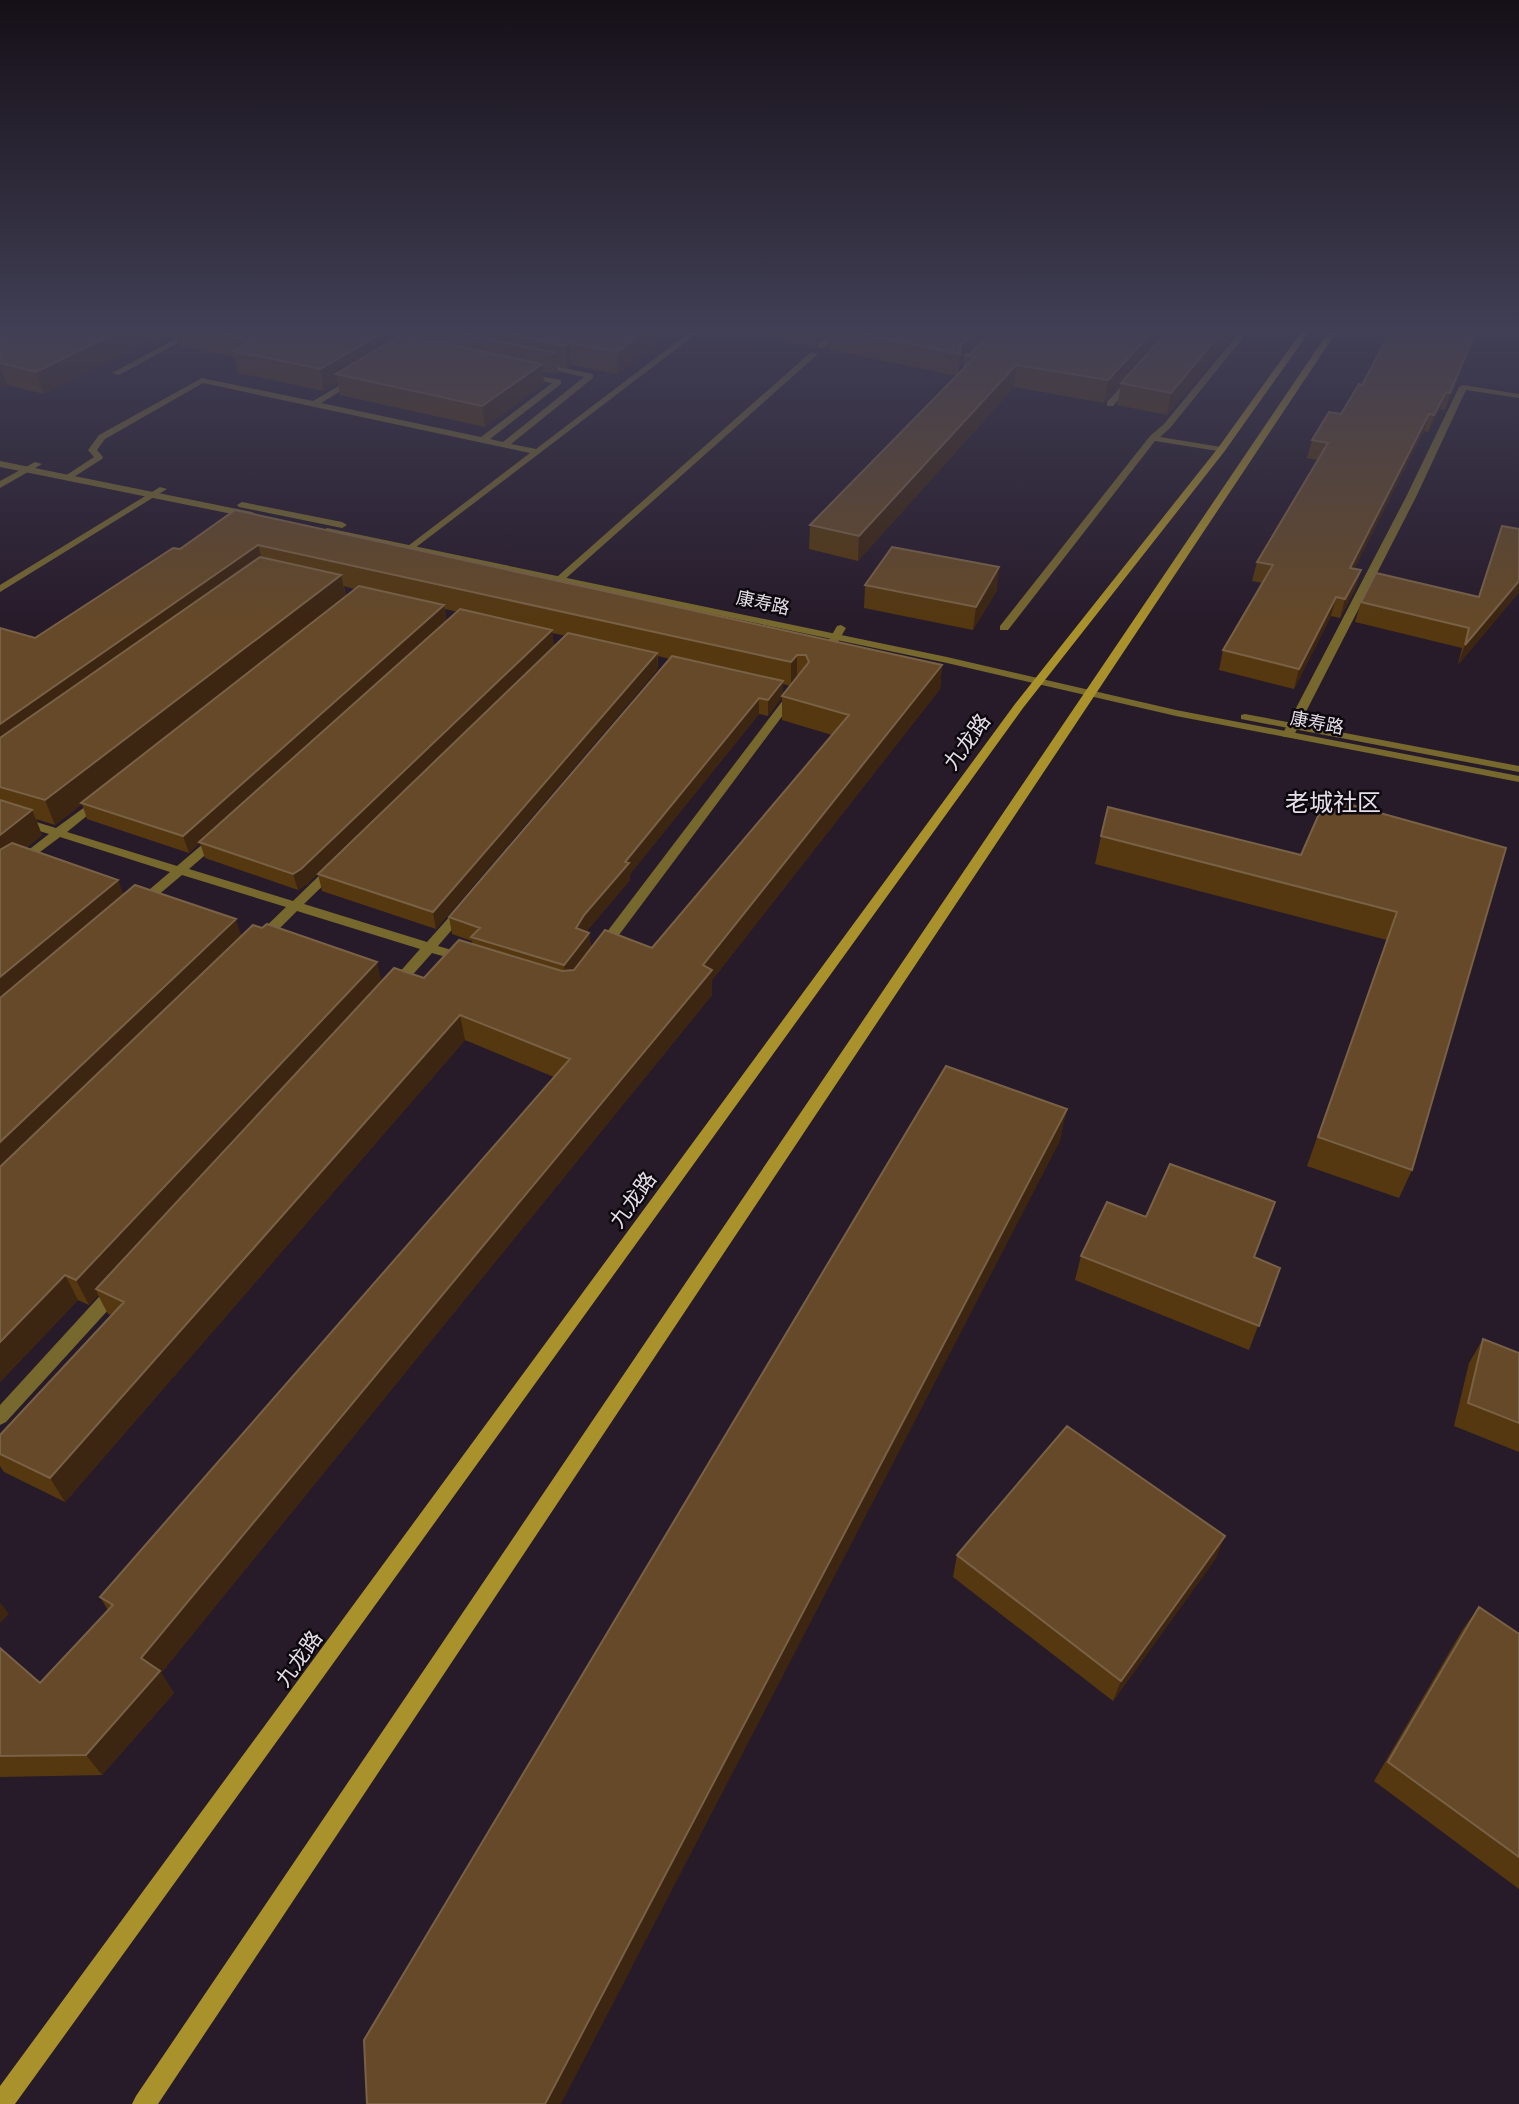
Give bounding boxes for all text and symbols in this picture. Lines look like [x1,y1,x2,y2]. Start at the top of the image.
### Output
street label: 康寿路 [735,586,792,618]
street label: 康寿路 [1289,706,1346,738]
street label: 九龙路 [937,708,994,774]
district label: 老城社区 [1285,787,1381,816]
street label: 九龙路 [603,1166,660,1232]
street label: 九龙路 [269,1625,326,1691]

